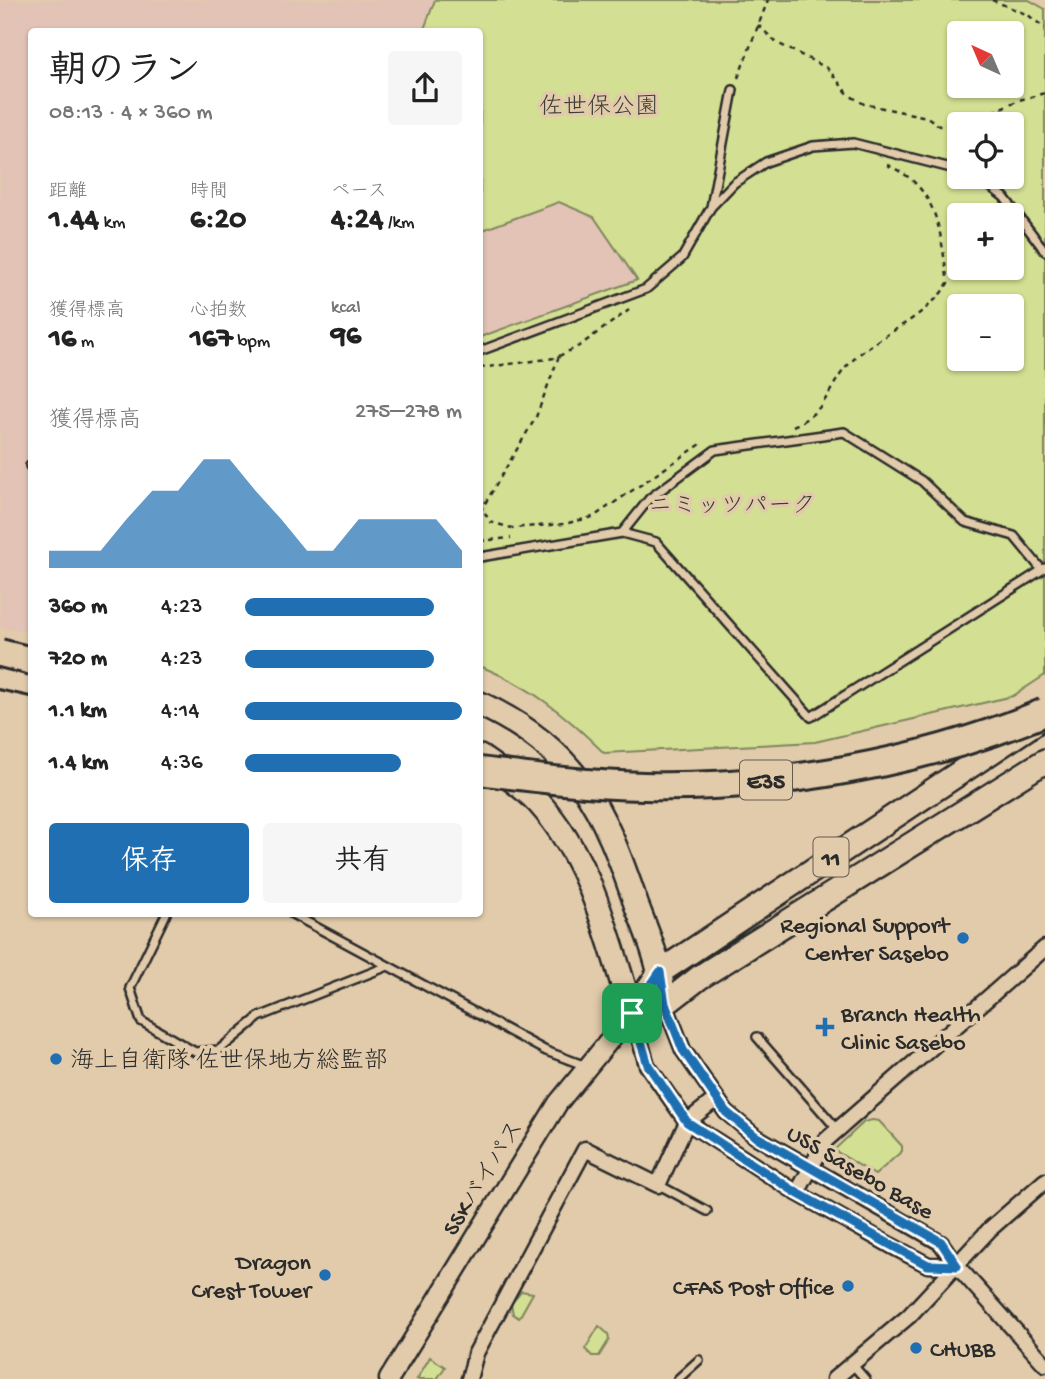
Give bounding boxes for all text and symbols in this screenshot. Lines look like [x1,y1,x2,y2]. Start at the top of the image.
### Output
north arrow [947,21,1024,98]
map controls [947,21,1024,371]
button: share [388,51,462,125]
text: 朝のラン [49,52,201,96]
park label: 佐世保公園 [539,94,659,123]
text: 08:13 · 4 × 360 m [49,100,213,127]
button: locate [947,112,1024,189]
text: 距離 [49,181,87,204]
text: 時間 [190,181,228,204]
text: ペース [331,181,387,204]
button: + [947,203,1024,280]
text: 1.44 [49,204,99,239]
text: 6:20 [190,204,246,239]
text: 4:24 [331,204,384,239]
text: km [99,212,125,235]
text: /km [384,212,415,235]
button: − [947,294,1024,371]
text: kcal [331,297,361,320]
text: 獲得標高 [49,300,125,323]
text: 心拍数 [190,300,247,323]
text: 96 [331,320,361,355]
text: 16 [49,323,76,358]
text: 167 [190,323,233,358]
text: m [76,331,94,354]
text: bpm [233,331,270,354]
text: 275–278 m [355,399,462,426]
text: 獲得標高 [49,408,141,435]
park label: ニミッツパーク [648,493,816,522]
text: 360 m [49,594,107,621]
text: 4:23 [161,594,202,621]
text: 720 m [49,646,107,673]
text: 4:23 [161,646,202,673]
text: 1.1 km [49,698,107,725]
text: 4:14 [161,698,199,725]
text: 1.4 km [49,750,108,777]
text: 4:36 [161,750,203,777]
road number: E35 [740,760,792,800]
button: 保存 [49,823,249,903]
button: 共有 [263,823,462,903]
road number: 11 [814,838,848,876]
place label: Regional Support Center Sasebo [780,913,951,970]
marker: Regional Support Center Sasebo [955,930,971,946]
pin [602,983,662,1043]
icon: arrive [613,994,651,1032]
place label: Branch Health Clinic Sasebo [840,1002,981,1059]
marker: Branch Health Clinic Sasebo [815,1017,835,1037]
place label: 海上自衛隊 佐世保地方総監部 [70,1047,388,1077]
marker: 海上自衛隊 佐世保地方総監部 [48,1051,64,1067]
street label: SSKバイパス [438,1116,532,1242]
street label: USS Sasebo Base [781,1120,939,1228]
place label: Dragon Crest Tower [192,1250,313,1307]
marker: Dragon Crest Tower [317,1267,333,1283]
place label: CFAS Post Office [673,1275,835,1304]
marker: CFAS Post Office [840,1278,856,1294]
place label: CHUBB [930,1337,996,1366]
marker: CHUBB [908,1340,924,1356]

